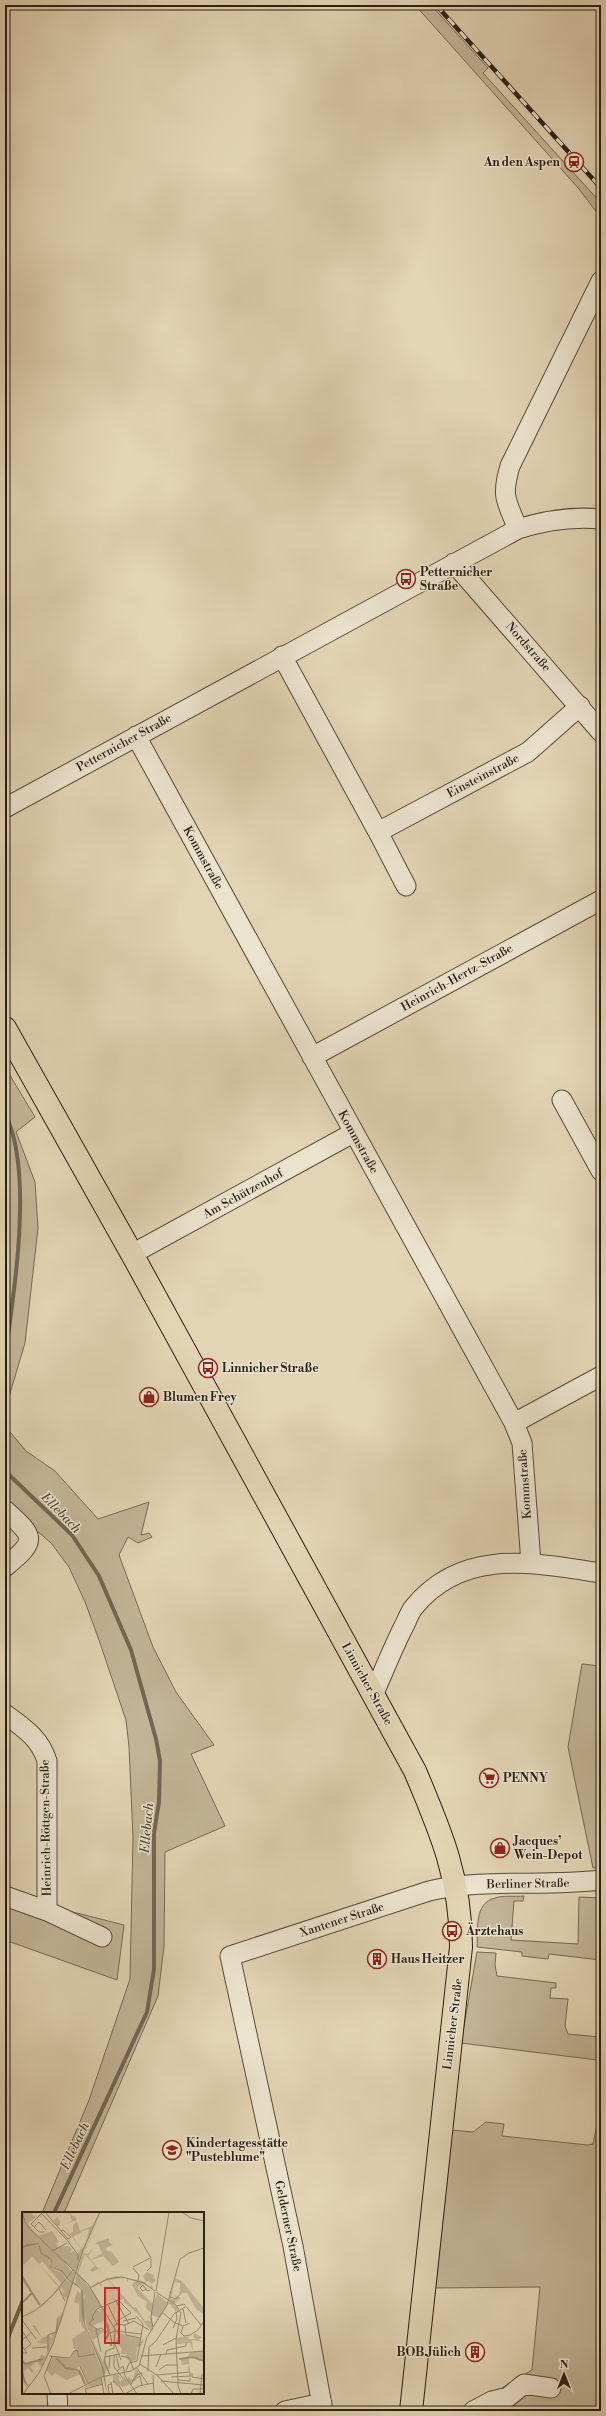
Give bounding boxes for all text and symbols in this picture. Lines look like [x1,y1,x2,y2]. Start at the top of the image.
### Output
station icon: An den Aspen [563,151,585,173]
place label: An den Aspen [483,155,561,170]
place label: Petternicher Straße [420,565,492,594]
bus stop icon: Petternicher Straße [395,568,417,590]
street label: Nordstraße [502,619,554,675]
street label: Petternicher Straße [74,711,174,775]
street label: Einsteinstraße [444,751,522,801]
street label: Kommstraße [179,824,227,892]
street label: Heinrich-Hertz-Straße [399,941,515,1015]
street label: Kommstraße [334,1108,382,1176]
street label: Am Schützenhof [199,1165,286,1223]
bus stop icon: Linnicher Straße [197,1357,219,1379]
place label: Linnicher Straße [222,1361,319,1376]
shop icon: Blumen Frey [138,1386,160,1408]
place label: Blumen Frey [163,1390,237,1405]
street label: Kommstraße [515,1449,535,1519]
water label: Ellebach [37,1489,85,1537]
street label: Linnicher Straße [338,1640,396,1728]
street label: Heinrich-Röttgen-Straße [37,1759,55,1897]
supermarket icon: PENNY [478,1767,500,1789]
place label: PENNY [503,1771,549,1786]
water label: Ellebach [137,1802,157,1855]
place label: Jacques’ Wein-Depot [512,1834,583,1863]
shop icon: Jacques’ Wein-Depot [489,1837,511,1859]
street label: Berliner Straße [485,1876,570,1892]
street label: Xantener Straße [297,1899,386,1941]
bus stop icon: Ärztehaus [441,1920,463,1942]
place label: Ärztehaus [465,1922,523,1939]
building icon: Haus Heitzer [366,1948,388,1970]
place label: Haus Heitzer [391,1952,465,1967]
street label: Linnicher Straße [440,1977,466,2071]
water label: Ellebach [57,2119,93,2173]
place label: Kindertagesstätte "Pusteblume" [186,2136,289,2165]
school or university icon: Kindertagesstätte "Pusteblume" [161,2139,183,2161]
street label: Gelderner Straße [271,2179,305,2273]
inset map [22,2212,204,2394]
building icon: BOB.Jülich [464,2341,486,2363]
place label: BOB.Jülich [397,2345,462,2360]
north arrow [544,2354,584,2394]
text: N [560,2358,569,2372]

